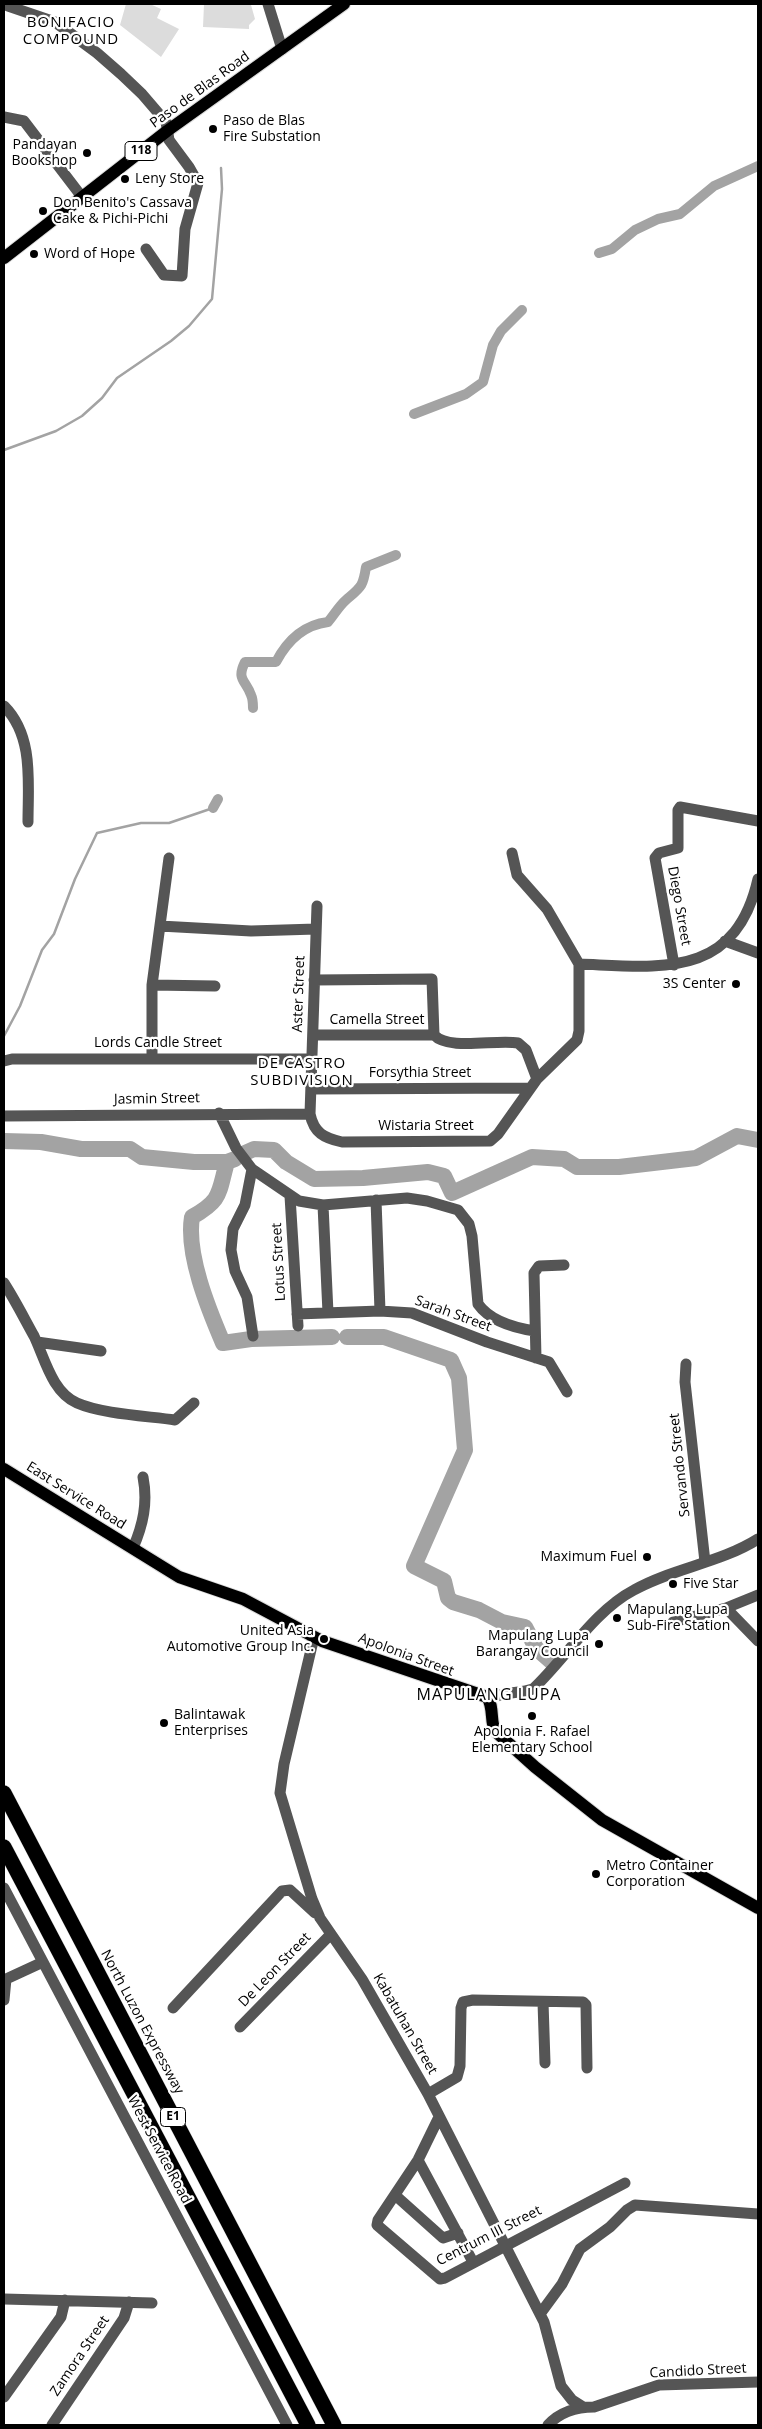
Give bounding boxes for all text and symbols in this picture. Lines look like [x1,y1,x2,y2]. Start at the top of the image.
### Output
district label: BONIFACIO COMPOUND [22,14,120,49]
street label: Paso de Blas Road [147,48,253,132]
place label: Paso de Blas Fire Substation [223,113,321,146]
marker: Paso de Blas Fire Substation [207,123,219,135]
place label: Pandayan Bookshop [12,137,77,170]
road number: 118 [125,142,157,160]
marker: Pandayan Bookshop [81,147,93,159]
place label: Leny Store [135,171,204,187]
marker: Leny Store [119,173,131,185]
place label: Don Benito's Cassava Cake & Pichi-Pichi [53,195,192,228]
marker: Don Benito's Cassava Cake & Pichi-Pichi [37,205,49,217]
place label: Word of Hope [44,246,135,262]
marker: Word of Hope [28,248,40,260]
street label: Diego Street [664,865,694,947]
street label: Aster Street [289,955,309,1033]
place label: 3S Center [663,976,726,992]
marker: 3S Center [730,978,742,990]
street label: Camella Street [329,1012,425,1028]
street label: Lords Candle Street [94,1035,222,1051]
district label: DE CASTRO SUBDIVISION [249,1055,355,1090]
street label: Forsythia Street [369,1065,471,1081]
street label: Jasmin Street [114,1090,200,1108]
street label: Wistaria Street [378,1118,474,1134]
street label: Lotus Street [269,1222,289,1302]
street label: Sarah Street [412,1292,494,1336]
street label: Servando Street [666,1412,694,1518]
street label: East Service Road [23,1459,129,1533]
place label: Maximum Fuel [540,1549,637,1565]
marker: Maximum Fuel [641,1551,653,1563]
place label: Five Star [683,1576,738,1592]
marker: Five Star [667,1578,679,1590]
place label: Mapulang Lupa Sub-Fire Station [627,1602,730,1634]
marker: Mapulang Lupa Sub-Fire Station [611,1612,623,1624]
place label: United Asia Automotive Group Inc. [167,1623,314,1655]
place label: Mapulang Lupa Barangay Council [476,1628,589,1660]
street label: Apolonia Street [356,1630,456,1680]
marker: United Asia Automotive Group Inc. [318,1633,330,1645]
marker: Mapulang Lupa Barangay Council [593,1638,605,1650]
district label: MAPULANG LUPA [415,1685,563,1705]
place label: Balintawak Enterprises [174,1707,248,1740]
marker: Apolonia F. Rafael Elementary School [526,1710,538,1722]
marker: Balintawak Enterprises [158,1717,170,1729]
place label: Apolonia F. Rafael Elementary School [471,1724,593,1756]
place label: Metro Container Corporation [606,1858,714,1890]
marker: Metro Container Corporation [590,1868,602,1880]
street label: De Leon Street [235,1929,315,2011]
street label: North Luzon Expressway [97,1947,187,2097]
street label: Kabatuhan Street [369,1970,441,2078]
street label: West Service Road [124,2093,194,2207]
road number: E1 [160,2108,186,2126]
street label: Centrum III Street [434,2202,544,2270]
street label: Zamora Street [47,2313,113,2399]
street label: Candido Street [649,2360,747,2382]

